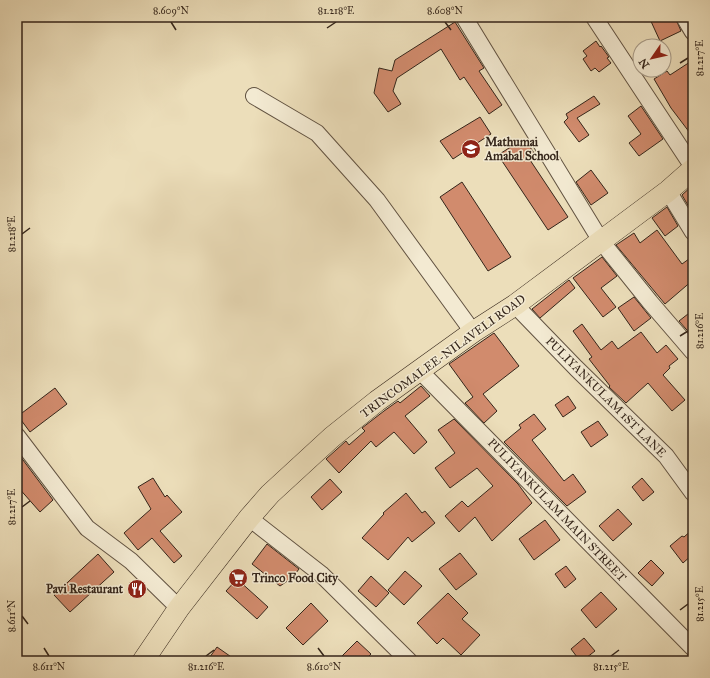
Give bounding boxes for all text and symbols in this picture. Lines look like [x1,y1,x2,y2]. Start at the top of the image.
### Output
text: 8.609°N [153,5,189,17]
text: 81.218°E [318,5,354,17]
text: 8.608°N [427,5,463,17]
north arrow [632,38,672,78]
text: 81.217°E [694,40,706,76]
text: N [636,55,652,71]
place label: Mathumai Amabal School [484,135,560,163]
school or university icon: Mathumai Amabal School [460,138,482,160]
text: 81.218°E [6,216,18,252]
street label: TRINCOMALEE-NILAVELI ROAD [358,291,528,421]
text: 81.216°E [694,313,706,349]
street label: PULIYANKULAM 1ST LANE [543,334,669,460]
street label: PULIYANKULAM MAIN STREET [485,436,629,584]
text: 81.217°E [6,489,18,525]
supermarket icon: Trinco Food City [227,567,249,589]
place label: Trinco Food City [251,571,339,586]
restaurant icon: Pavi Restaurant [126,578,148,600]
place label: Pavi Restaurant [46,582,124,596]
text: 81.215°E [694,586,706,622]
text: 8.611°N [6,599,18,632]
text: 8.611°N [33,661,66,673]
text: 81.216°E [188,661,224,673]
text: 8.610°N [307,661,342,673]
text: 81.215°E [593,661,629,673]

